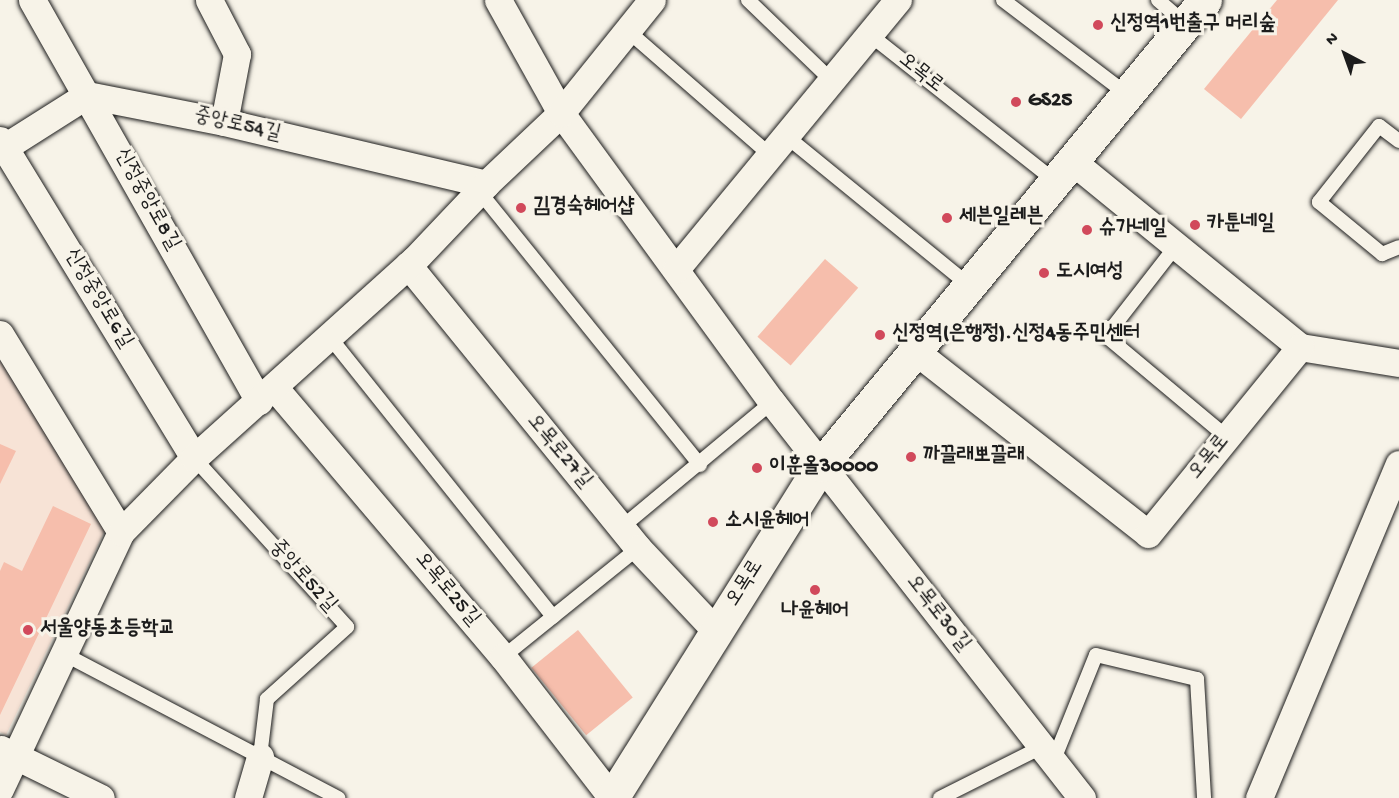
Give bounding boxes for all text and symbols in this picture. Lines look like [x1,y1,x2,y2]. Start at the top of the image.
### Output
place label: 신정역1번출구 머리숲 [1110,12,1276,38]
marker: 신정역1번출구 머리숲 [1091,18,1105,32]
north arrow [1315,24,1375,84]
text: N [1323,29,1343,51]
street label: 오목로 [892,48,948,100]
place label: GS25 [1028,89,1072,115]
marker: GS25 [1009,95,1023,109]
street label: 중앙로54길 [191,104,283,148]
street label: 신정중앙로8길 [108,145,184,255]
place label: 김경숙헤어샵 [533,195,634,221]
marker: 김경숙헤어샵 [514,201,528,215]
place label: 세븐일레븐 [959,205,1043,231]
marker: 세븐일레븐 [940,211,954,225]
place label: 카툰네일 [1207,212,1275,238]
place label: 슈가네일 [1099,217,1167,243]
marker: 카툰네일 [1188,218,1202,232]
marker: 슈가네일 [1080,223,1094,237]
street label: 신정중앙로6길 [57,244,137,354]
place label: 도시여성 [1056,260,1124,286]
marker: 도시여성 [1037,266,1051,280]
place label: 신정역(은행정).신정4동주민센터 [892,322,1140,348]
marker: 신정역(은행정).신정4동주민센터 [873,328,887,342]
street label: 오목로27길 [520,410,596,494]
street label: 오목로 [1184,430,1236,486]
place label: 까끌래뽀끌래 [923,444,1024,470]
marker: 까끌래뽀끌래 [904,450,918,464]
place label: 이훈올30000 [769,455,878,481]
marker: 이훈올30000 [750,461,764,475]
place label: 소시윤헤어 [725,509,809,535]
marker: 소시윤헤어 [706,515,720,529]
street label: 중앙로52길 [263,536,341,618]
street label: 오목로25길 [408,548,484,632]
street label: 오목로 [722,556,770,612]
street label: 오목로30길 [899,571,975,657]
marker: 나윤헤어 [808,583,822,597]
place label: 나윤헤어 [781,599,849,625]
place label: 서울양동초등학교 [40,617,175,643]
marker: 서울양동초등학교 [21,623,35,637]

